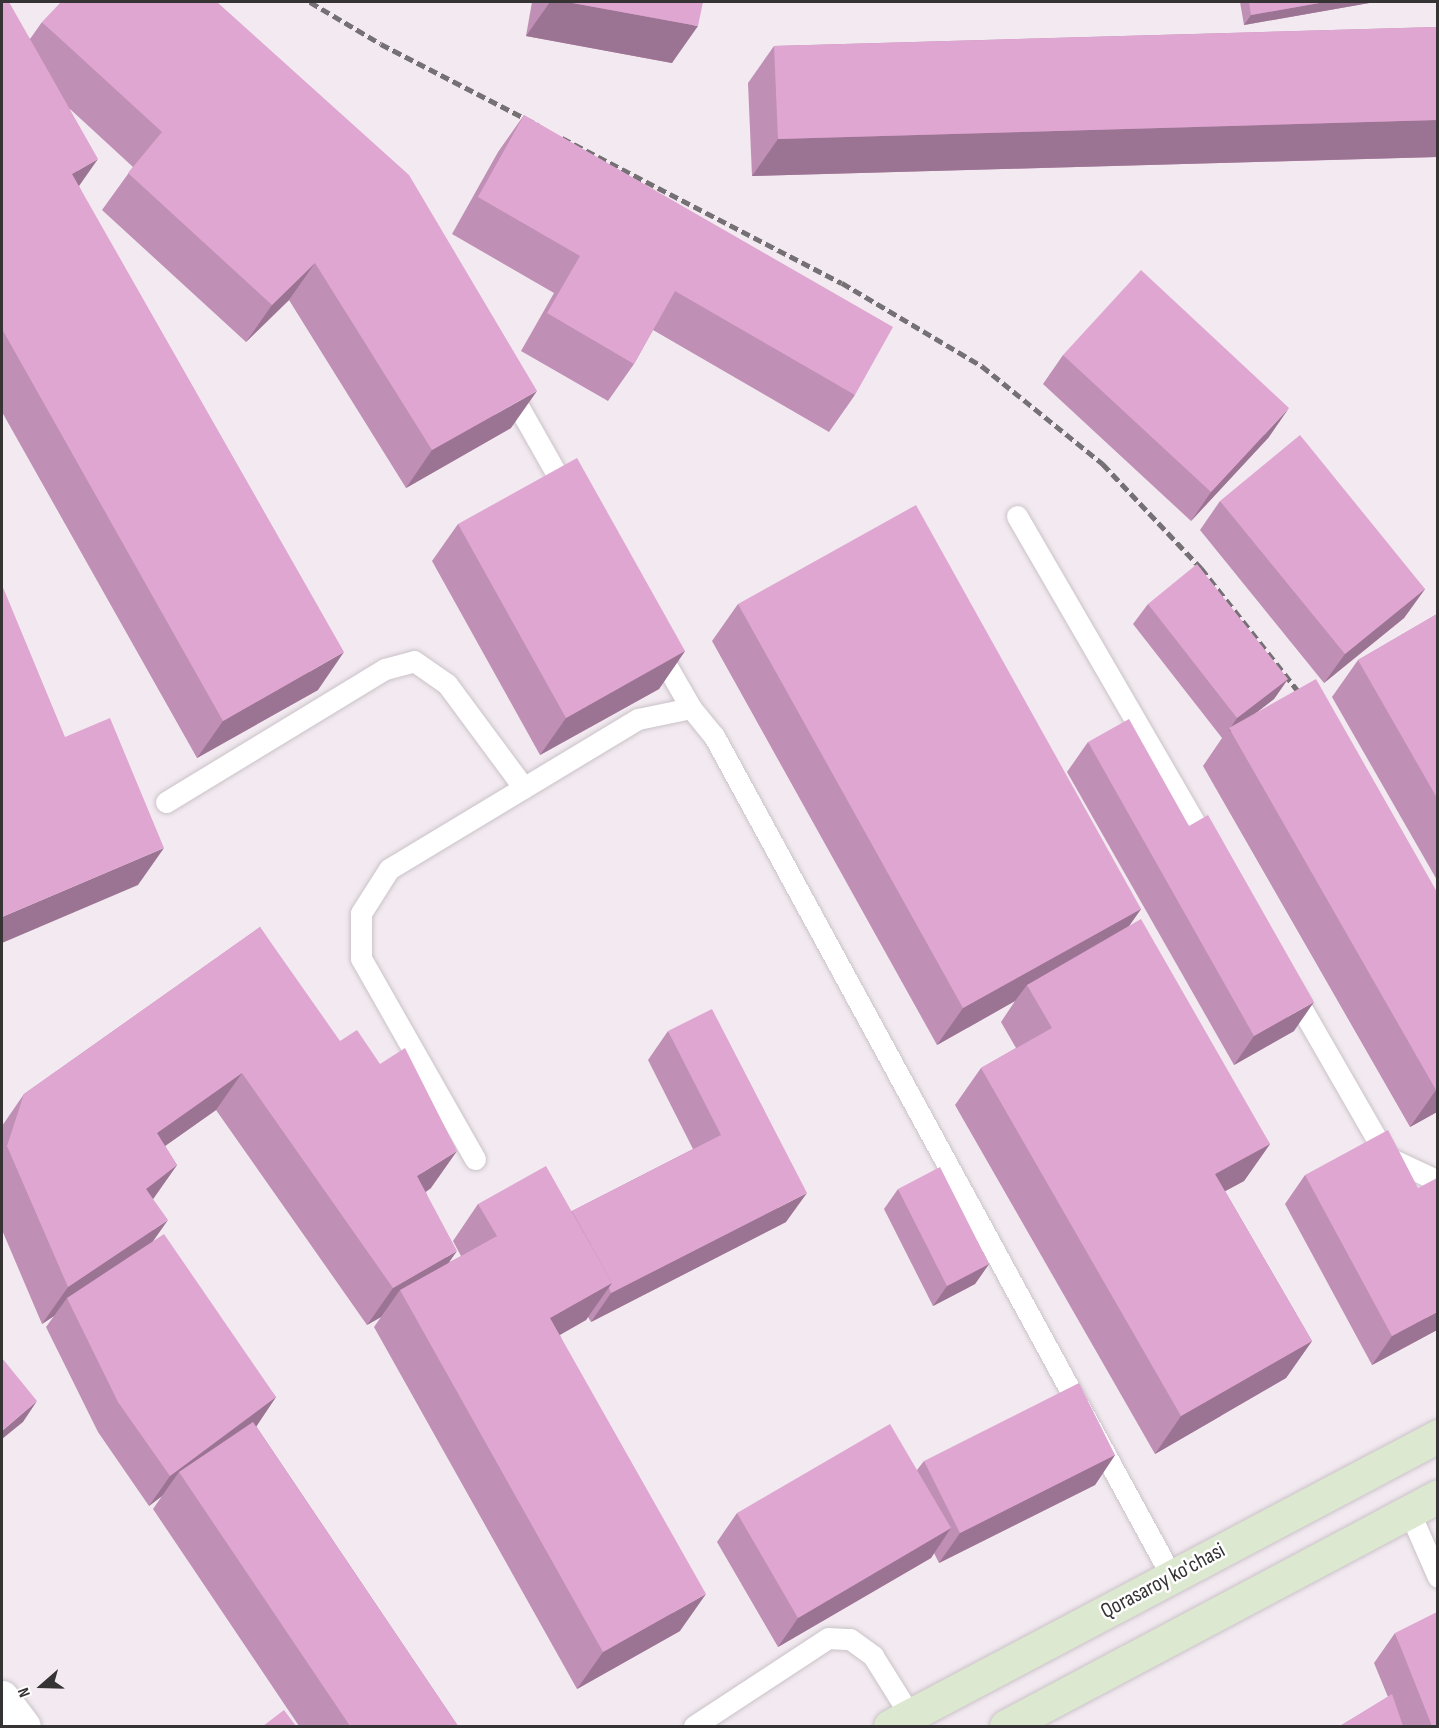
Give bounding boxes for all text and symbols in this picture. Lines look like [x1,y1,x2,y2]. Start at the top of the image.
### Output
street label: Qorasaroy ko'chasi [1096,1537,1230,1625]
north arrow [12,1656,72,1716]
text: N [14,1685,35,1700]

